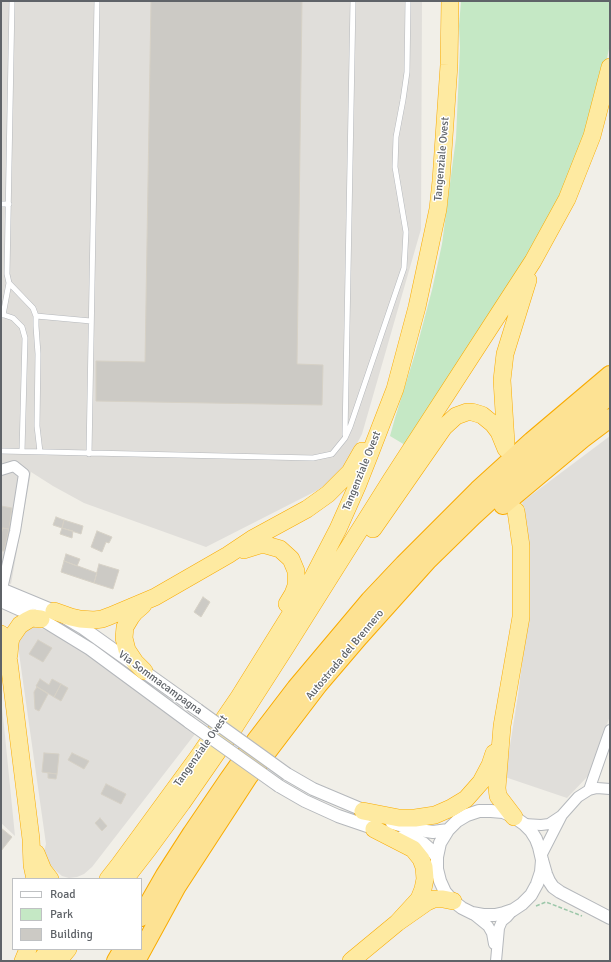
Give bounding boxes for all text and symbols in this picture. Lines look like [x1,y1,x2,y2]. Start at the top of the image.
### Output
street label: Tangenziale Ovest [432,116,452,202]
street label: Tangenziale Ovest [340,429,384,513]
street label: Autostrada del Brennero [303,607,387,703]
street label: Via Sommacampagna [115,648,205,718]
street label: Tangenziale Ovest [171,713,231,789]
legend [12,878,142,950]
text: Road [50,887,76,902]
text: Park [50,907,73,922]
text: Building [50,927,93,942]

